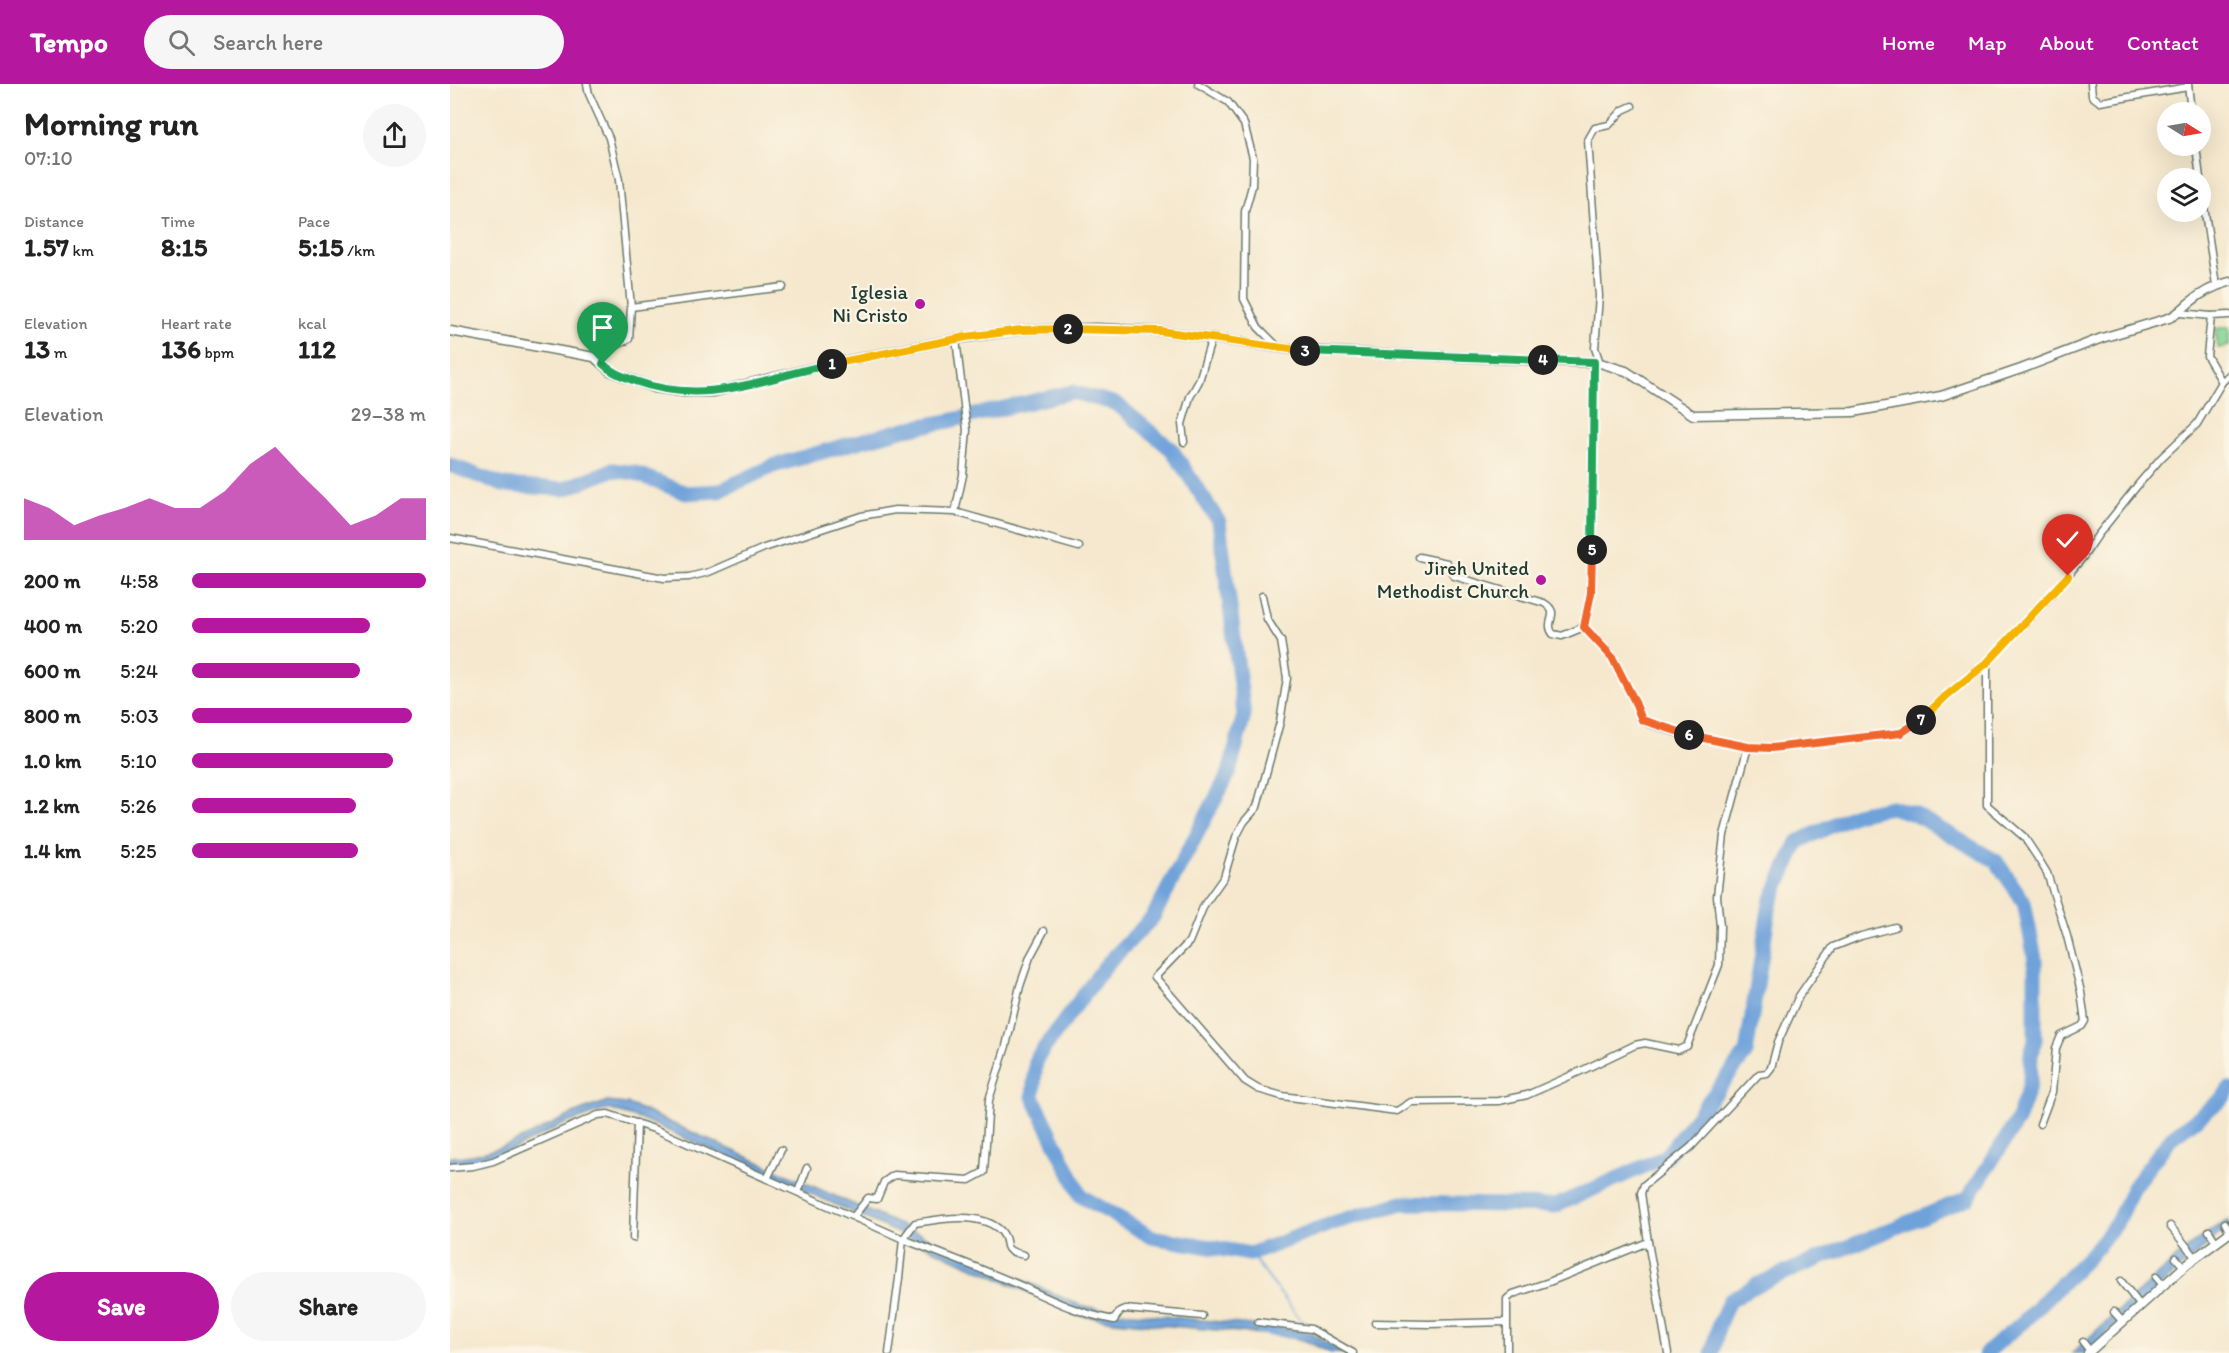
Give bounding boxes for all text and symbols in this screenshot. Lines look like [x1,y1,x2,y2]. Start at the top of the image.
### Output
search box [144,15,564,69]
text: Tempo [30,25,108,59]
icon: search [165,26,198,59]
text: Search here [213,29,323,56]
text: Home [1882,30,1935,55]
text: Map [1968,30,2007,55]
text: About [2040,30,2094,55]
text: Contact [2127,30,2199,55]
north arrow [2157,102,2211,156]
map controls [2157,102,2211,222]
text: Morning run [24,104,199,143]
button: share [363,104,426,167]
text: 07:10 [24,146,73,170]
button: layers [2157,168,2211,222]
text: Distance [24,212,84,231]
text: Time [161,212,195,231]
text: Pace [298,212,330,231]
text: 1.57 [24,231,69,263]
text: 8:15 [161,231,207,263]
text: 5:15 [298,231,344,263]
text: km [69,241,94,260]
text: /km [344,241,375,260]
place label: Iglesia Ni Cristo [832,280,909,327]
marker: Iglesia Ni Cristo [913,297,927,311]
pin [577,302,628,364]
icon: arrive [586,311,619,344]
text: Elevation [24,314,88,333]
text: Heart rate [161,314,232,333]
text: kcal [298,314,326,333]
pin: 2 [1053,314,1083,344]
text: 2 [1064,319,1072,338]
text: 13 [24,333,50,365]
text: 136 [161,333,201,365]
text: 112 [298,333,336,365]
pin: 3 [1290,336,1320,366]
text: 3 [1301,341,1309,360]
text: m [50,343,67,362]
text: bpm [201,343,234,362]
pin: 4 [1528,345,1558,375]
pin: 1 [817,349,847,379]
text: 4 [1538,350,1548,369]
text: 1 [828,354,836,373]
text: Elevation [24,402,103,426]
text: 29–38 m [351,402,426,426]
pin [2042,514,2093,576]
icon: check [2051,523,2084,556]
pin: 5 [1577,535,1607,565]
text: 5 [1588,540,1596,559]
place label: Jireh United Methodist Church [1377,556,1529,603]
text: 200 m [24,569,80,593]
text: 4:58 [120,569,158,593]
marker: Jireh United Methodist Church [1534,573,1548,587]
text: 400 m [24,614,82,638]
text: 5:20 [120,614,158,638]
text: 600 m [24,659,81,683]
text: 5:24 [120,659,158,683]
text: 800 m [24,704,81,728]
text: 5:03 [120,704,159,728]
pin: 7 [1906,705,1936,735]
text: 7 [1917,710,1925,729]
pin: 6 [1674,720,1704,750]
text: 6 [1685,725,1693,744]
text: 1.0 km [24,749,81,773]
text: 5:10 [120,749,157,773]
text: 1.2 km [24,794,80,818]
text: 5:26 [120,794,157,818]
text: 1.4 km [24,839,81,863]
text: 5:25 [120,839,156,863]
button: Save [24,1272,219,1341]
button: Share [231,1272,426,1341]

